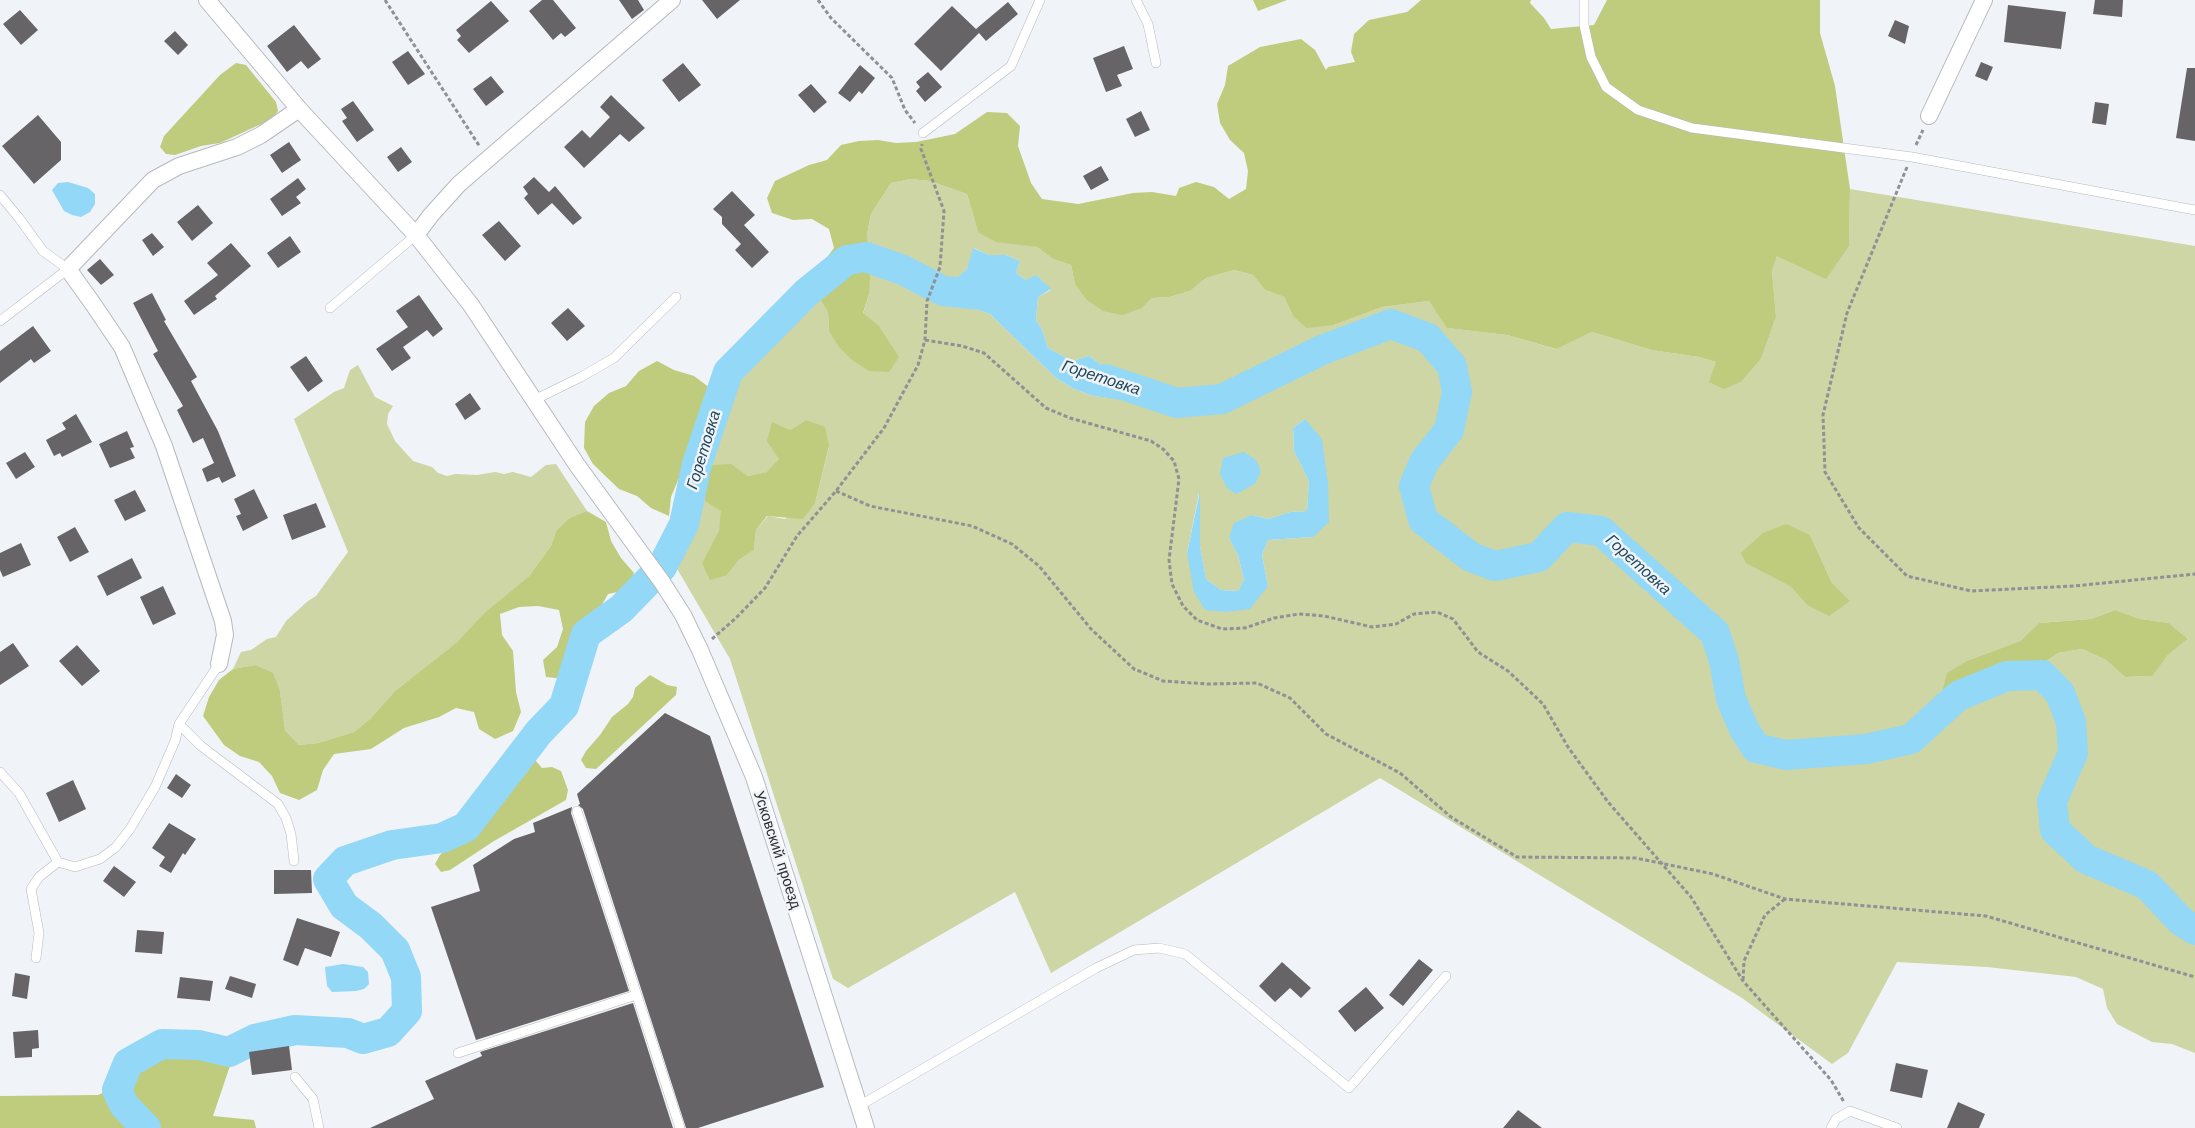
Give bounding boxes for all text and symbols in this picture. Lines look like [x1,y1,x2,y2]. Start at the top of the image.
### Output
water label: Горетовка [1059,356,1143,400]
water label: Горетовка [683,408,725,492]
water label: Горетовка [1601,531,1675,599]
street label: Усковский проезд [749,789,805,911]

